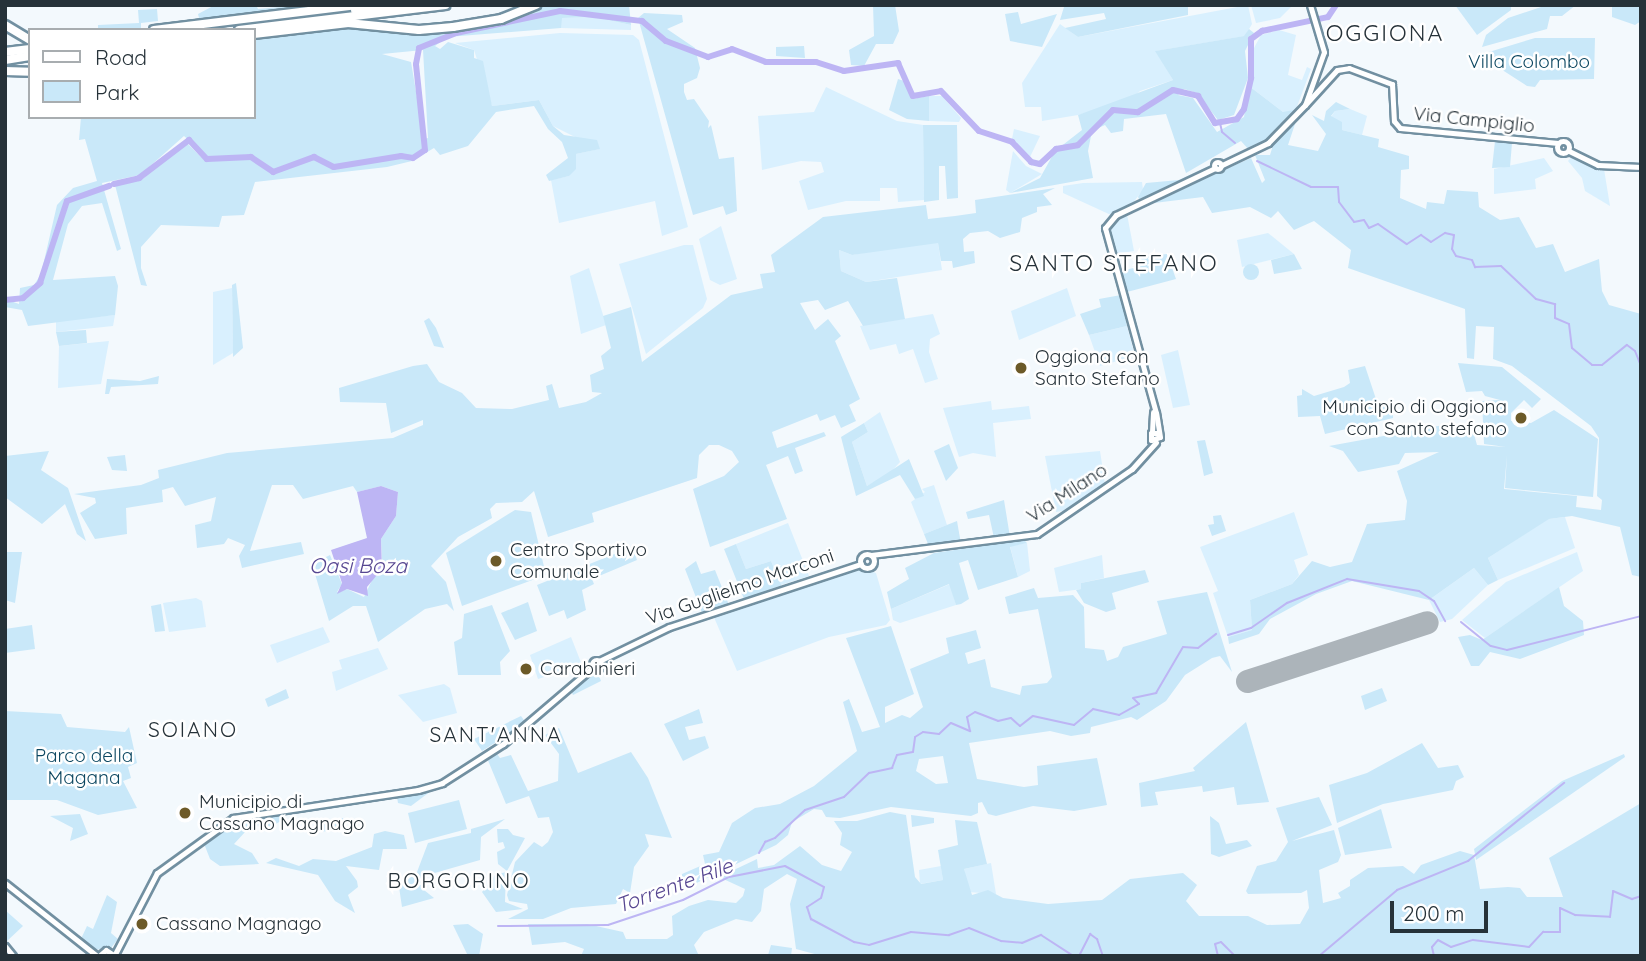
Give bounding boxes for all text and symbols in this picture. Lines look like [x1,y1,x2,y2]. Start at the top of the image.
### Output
district label: OGGIONA [1327,19,1443,47]
legend [28,28,256,119]
text: Road [95,44,147,70]
park label: Villa Colombo [1468,51,1590,73]
text: Park [95,79,139,105]
street label: Via Campiglio [1412,102,1536,138]
district label: SANTO STEFANO [1011,249,1217,277]
place label: Oggiona con Santo Stefano [1035,346,1160,390]
marker: Oggiona con Santo Stefano [1013,360,1029,376]
place label: Municipio di Oggiona con Santo stefano [1322,396,1507,440]
marker: Municipio di Oggiona con Santo stefano [1513,410,1529,426]
street label: Via Milano [1022,459,1112,527]
place label: Centro Sportivo Comunale [510,539,647,583]
street label: Via Guglielmo Marconi [643,544,837,630]
water label: Oasi Boza [309,552,407,578]
marker: Centro Sportivo Comunale [488,553,504,569]
place label: Carabinieri [540,658,635,680]
marker: Carabinieri [518,661,534,677]
district label: SOIANO [149,716,237,742]
district label: SANT'ANNA [431,721,561,747]
park label: Parco della Magana [35,745,133,789]
place label: Municipio di Cassano Magnago [199,791,365,835]
marker: Municipio di Cassano Magnago [177,805,193,821]
water label: Torrente Rile [612,852,736,918]
district label: BORGORINO [389,867,529,893]
scale bar [1394,888,1492,932]
text: 200 m [1403,900,1465,926]
place label: Cassano Magnago [156,913,322,935]
marker: Cassano Magnago [134,916,150,932]

